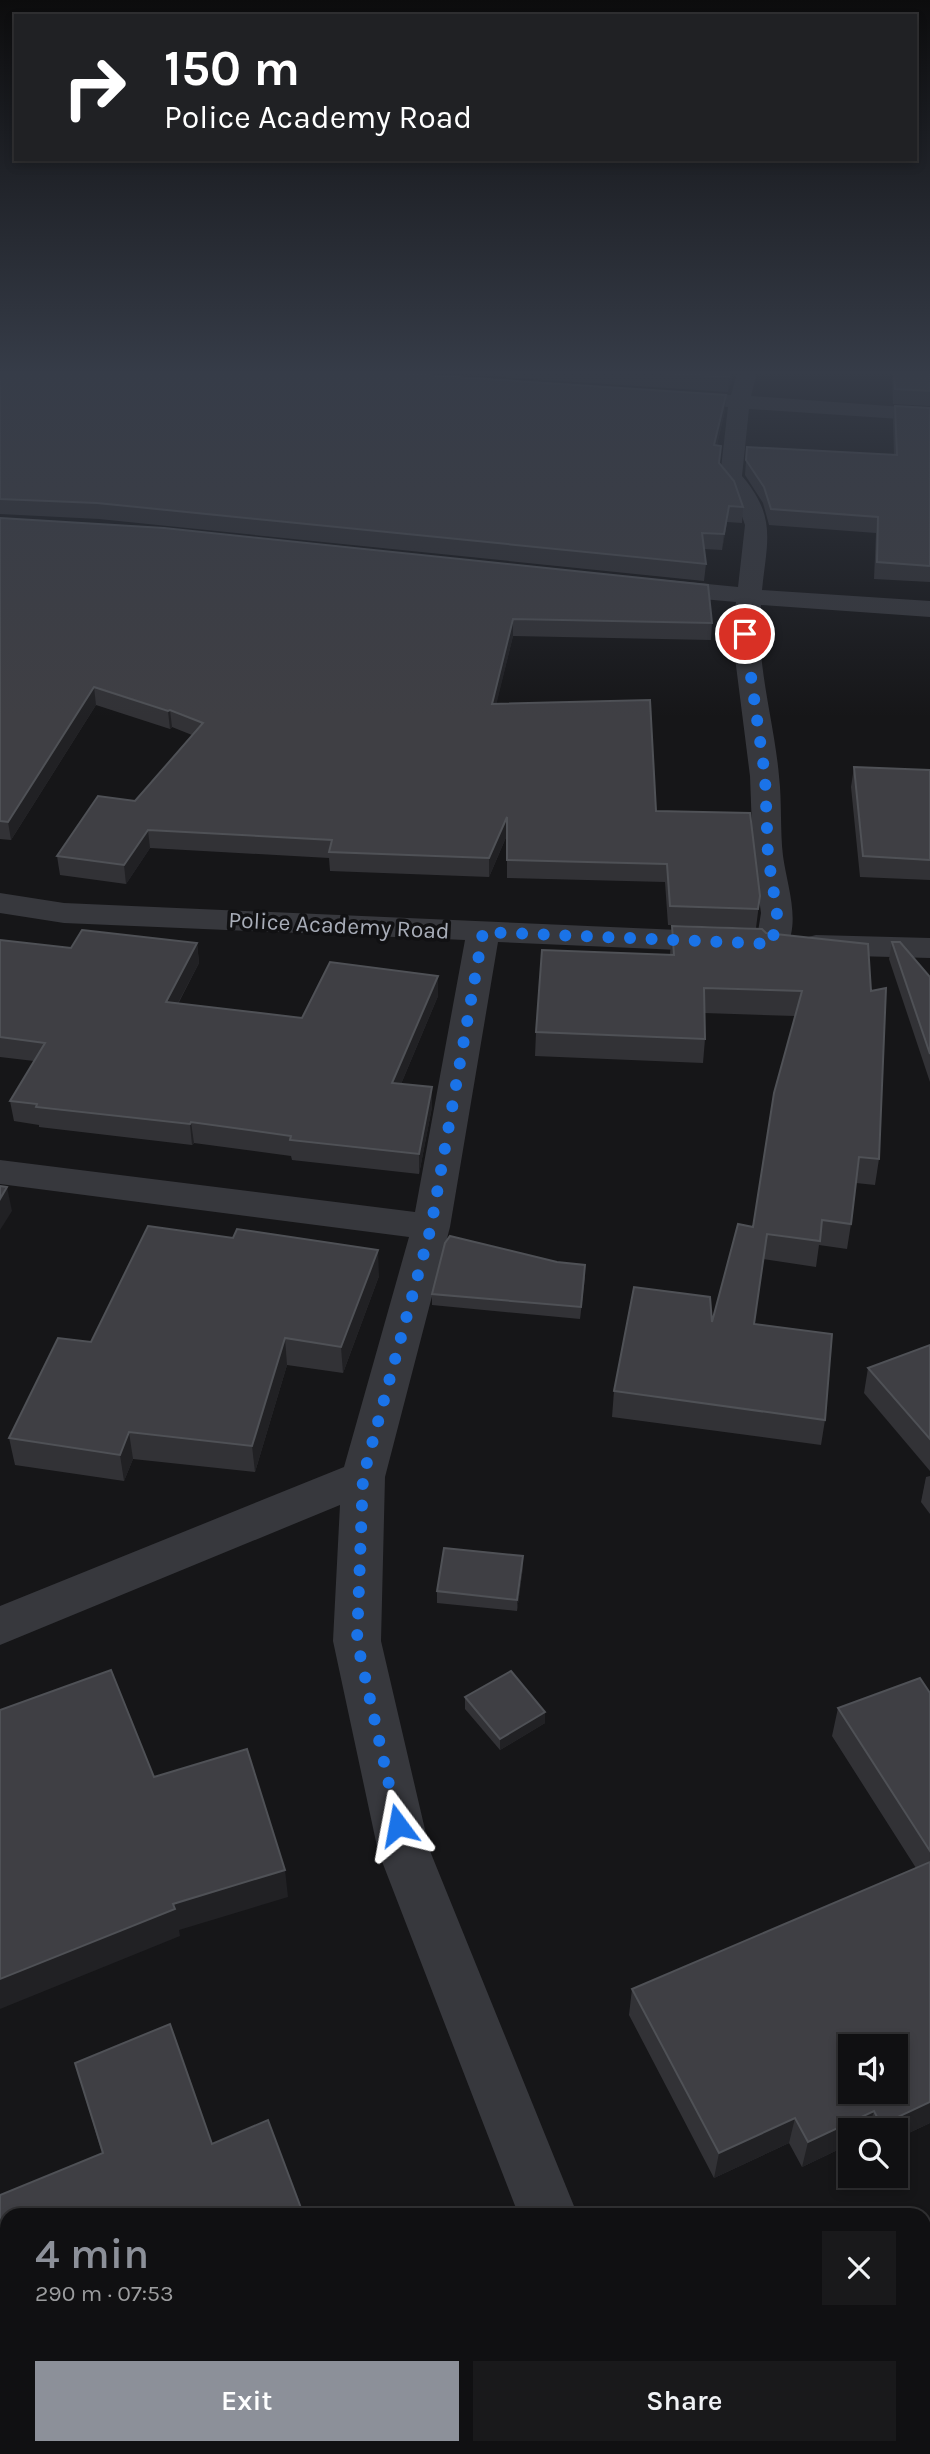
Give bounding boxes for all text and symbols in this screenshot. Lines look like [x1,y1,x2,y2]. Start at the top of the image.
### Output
text: 150 m [164,40,300,97]
icon: right [49,42,140,133]
text: Police Academy Road [164,99,472,136]
pin [715,604,775,664]
icon: arrive [726,615,764,653]
street label: Police Academy Road [228,906,450,945]
position arrow [361,1788,435,1862]
map controls [838,2034,908,2188]
button: sound [838,2034,908,2104]
button: search [838,2118,908,2188]
text: 4 min [35,2229,149,2279]
button: close [822,2231,896,2305]
text: 290 m · 07:53 [35,2280,174,2307]
button: Exit [35,2361,459,2441]
button: Share [473,2361,896,2441]

